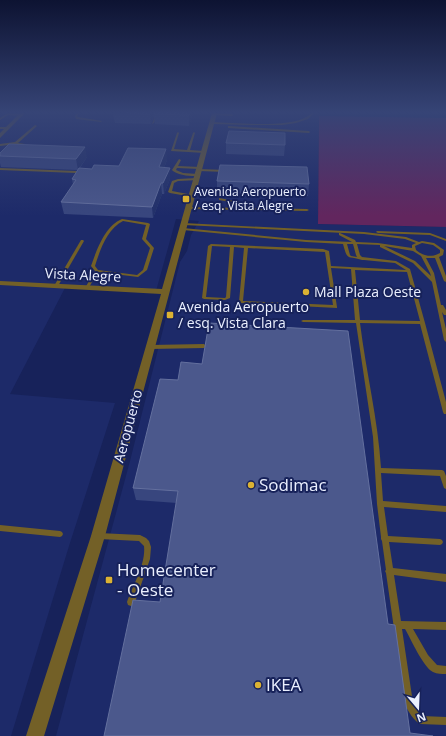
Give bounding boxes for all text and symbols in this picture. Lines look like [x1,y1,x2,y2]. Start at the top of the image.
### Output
place label: Avenida Aeropuerto / esq. Vista Alegre [194,183,306,214]
marker: Avenida Aeropuerto / esq. Vista Alegre [181,194,191,204]
street label: Vista Alegre [44,263,122,286]
place label: Mall Plaza Oeste [314,282,421,301]
marker: Mall Plaza Oeste [301,287,311,297]
place label: Avenida Aeropuerto / esq. Vista Clara [178,297,309,332]
marker: Avenida Aeropuerto / esq. Vista Clara [165,310,175,320]
street label: Aeropuerto [109,387,146,465]
place label: Sodimac [259,473,327,496]
marker: Sodimac [246,480,256,490]
place label: Homecenter - Oeste [117,558,216,601]
marker: Homecenter - Oeste [104,575,114,585]
place label: IKEA [266,673,302,696]
marker: IKEA [253,680,263,690]
north arrow [398,688,438,728]
text: N [415,709,428,726]

